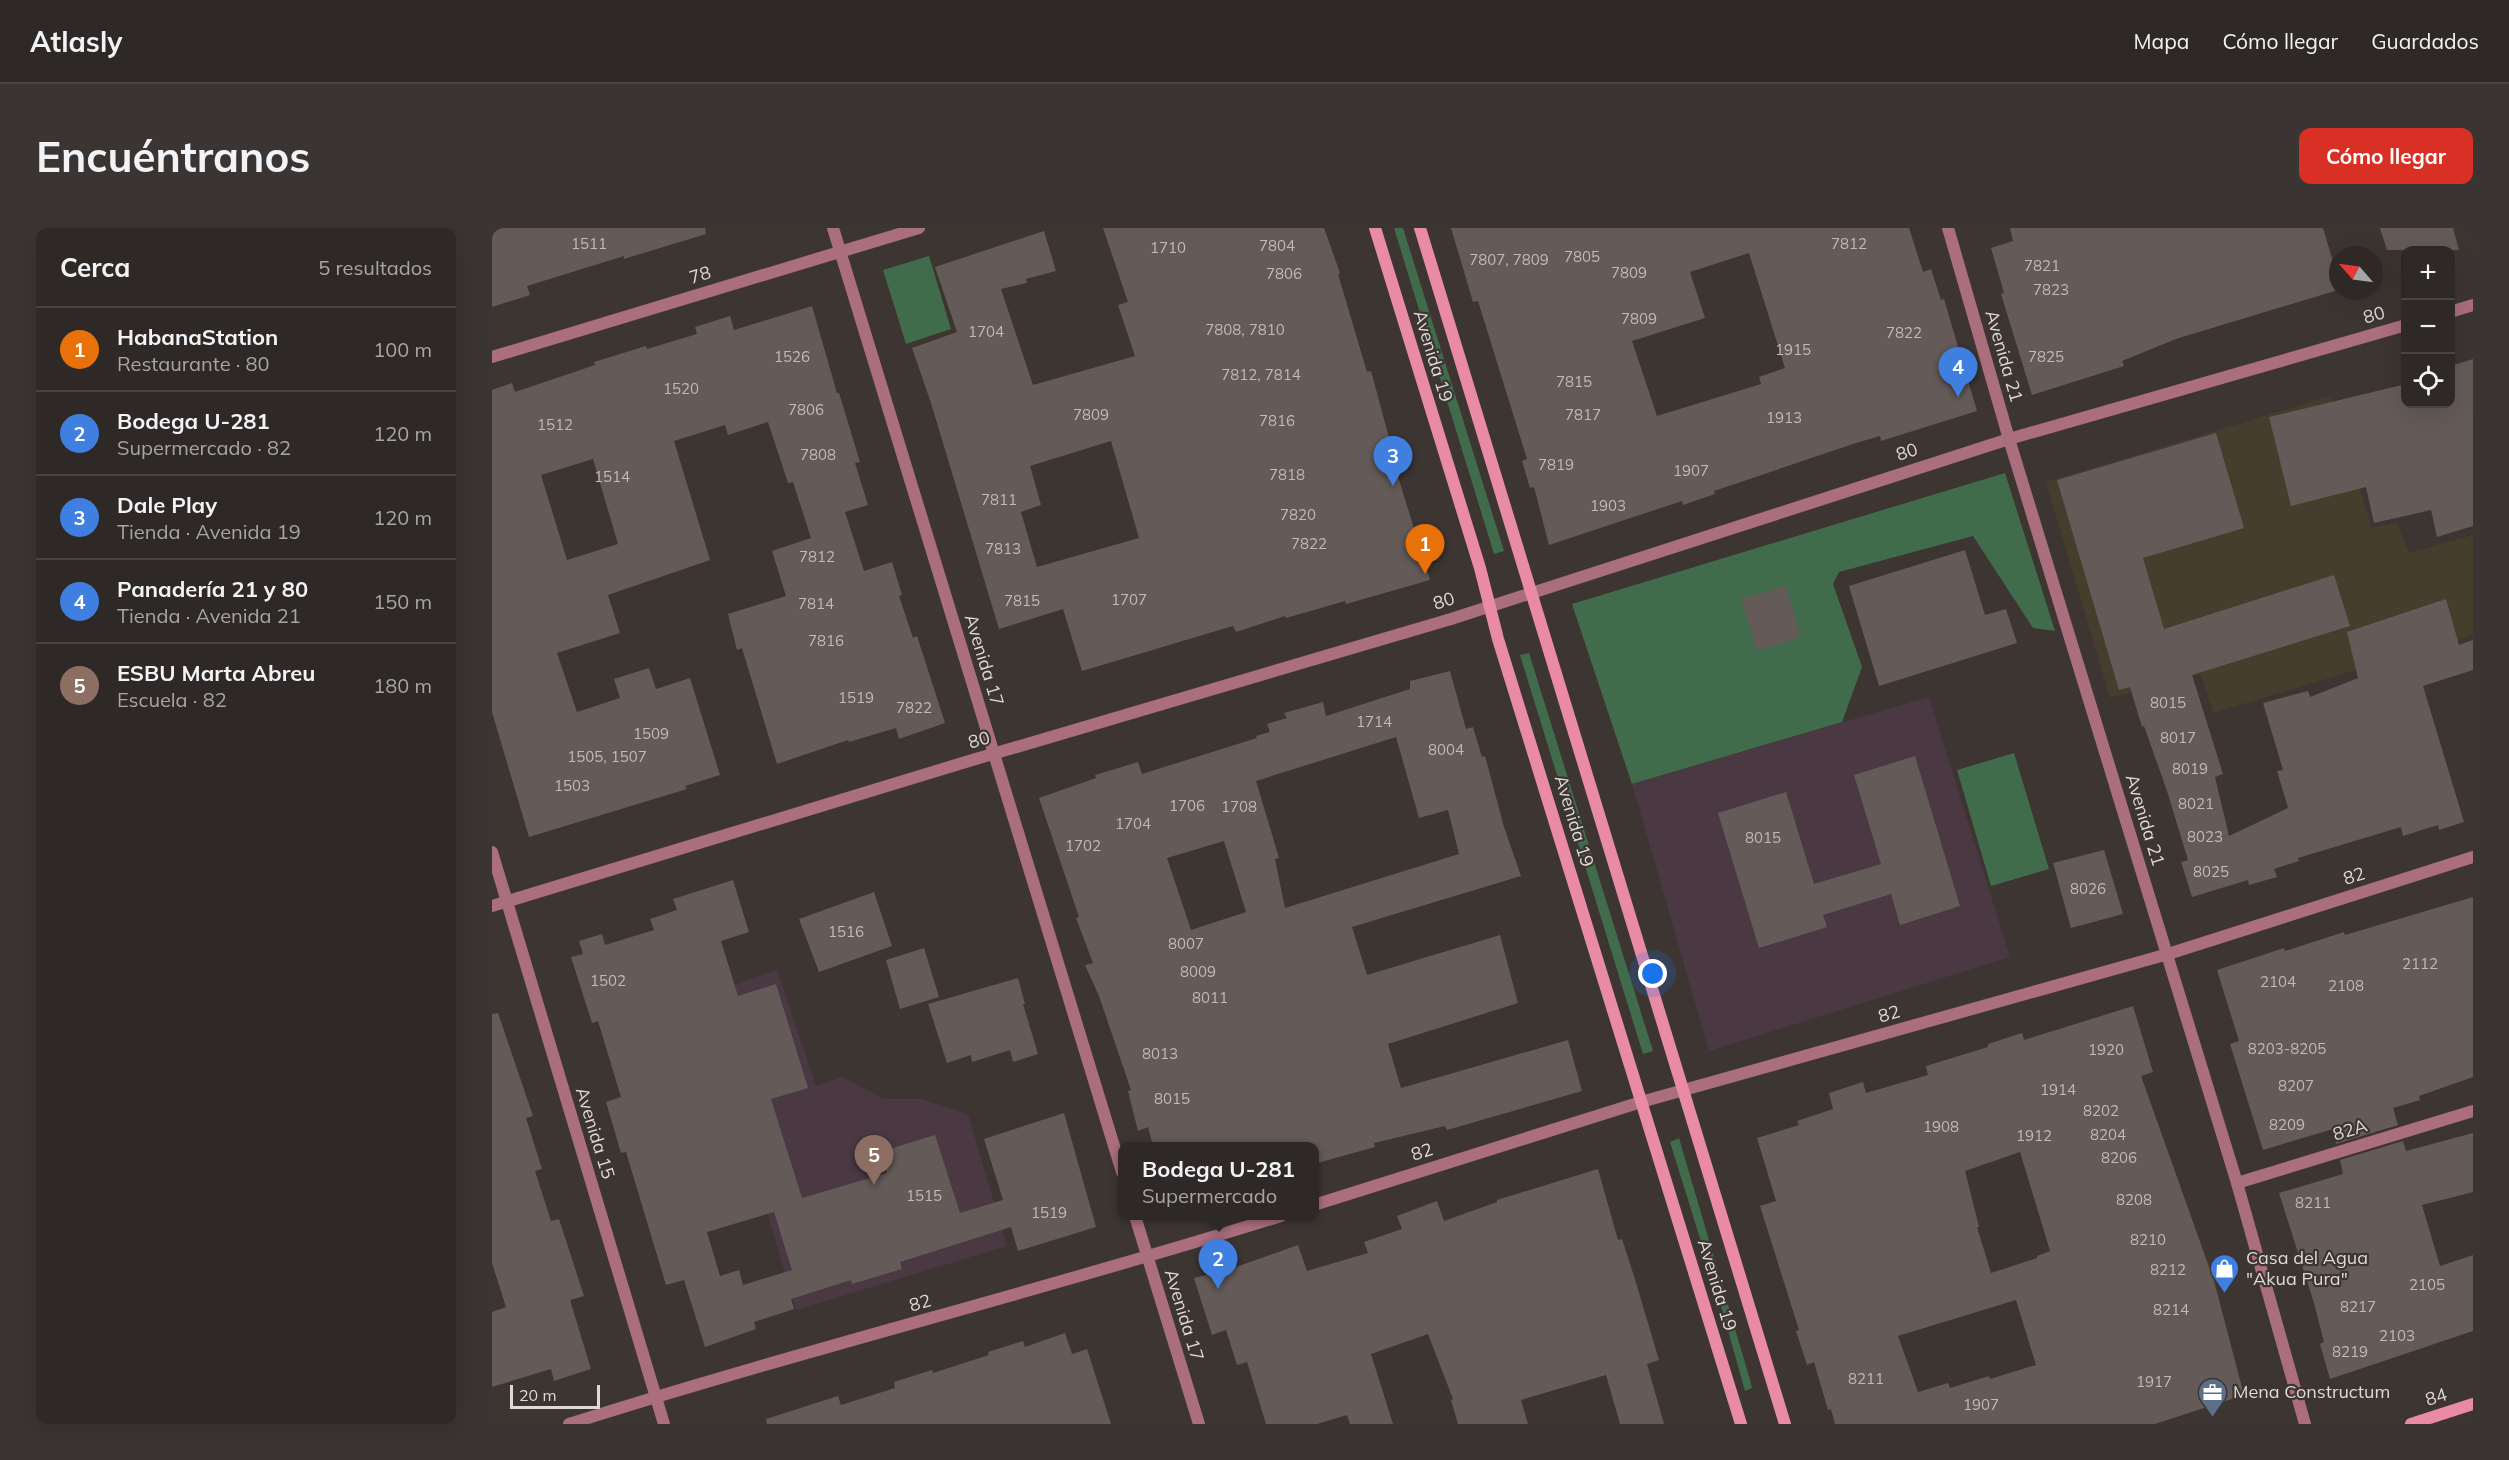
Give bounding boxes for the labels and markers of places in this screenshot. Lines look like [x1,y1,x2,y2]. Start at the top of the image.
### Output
pin: 4 [1938,348,1978,397]
pin: 3 [1374,436,1412,486]
pin: 1 [1406,524,1444,574]
pin: 5 [854,1136,893,1185]
pin: 2 [1198,1240,1238,1289]
place label: Casa del Agua "Akua Pura" [2246,1246,2368,1290]
shop icon: Casa del Agua "Akua Pura" [2209,1252,2241,1294]
office icon: Mena Constructum [2196,1376,2228,1418]
place label: Mena Constructum [2233,1380,2390,1403]

